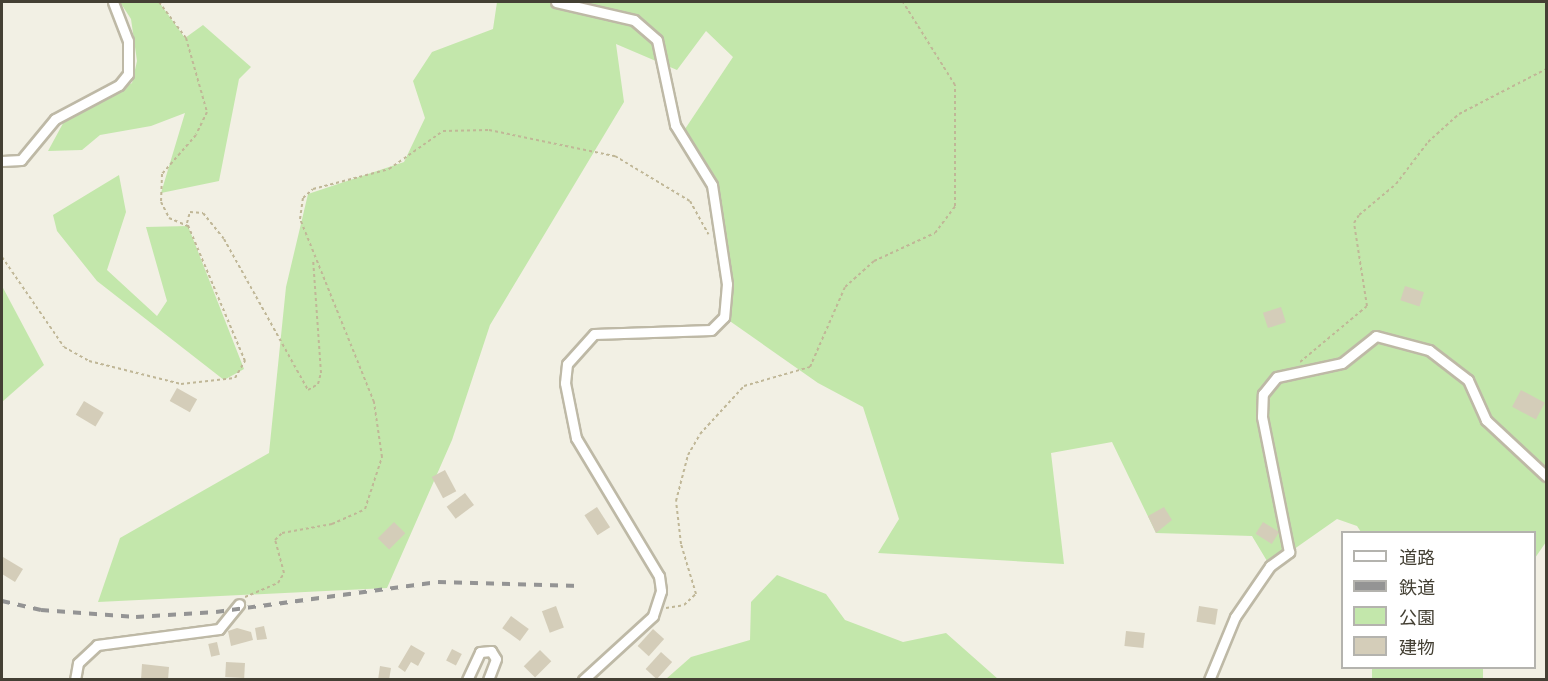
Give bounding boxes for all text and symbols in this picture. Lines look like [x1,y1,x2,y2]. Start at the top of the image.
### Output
legend [1341,531,1536,669]
text: 道路 [1399,547,1435,569]
text: 鉄道 [1399,577,1435,599]
text: 公園 [1399,607,1435,629]
text: 建物 [1399,637,1435,659]

